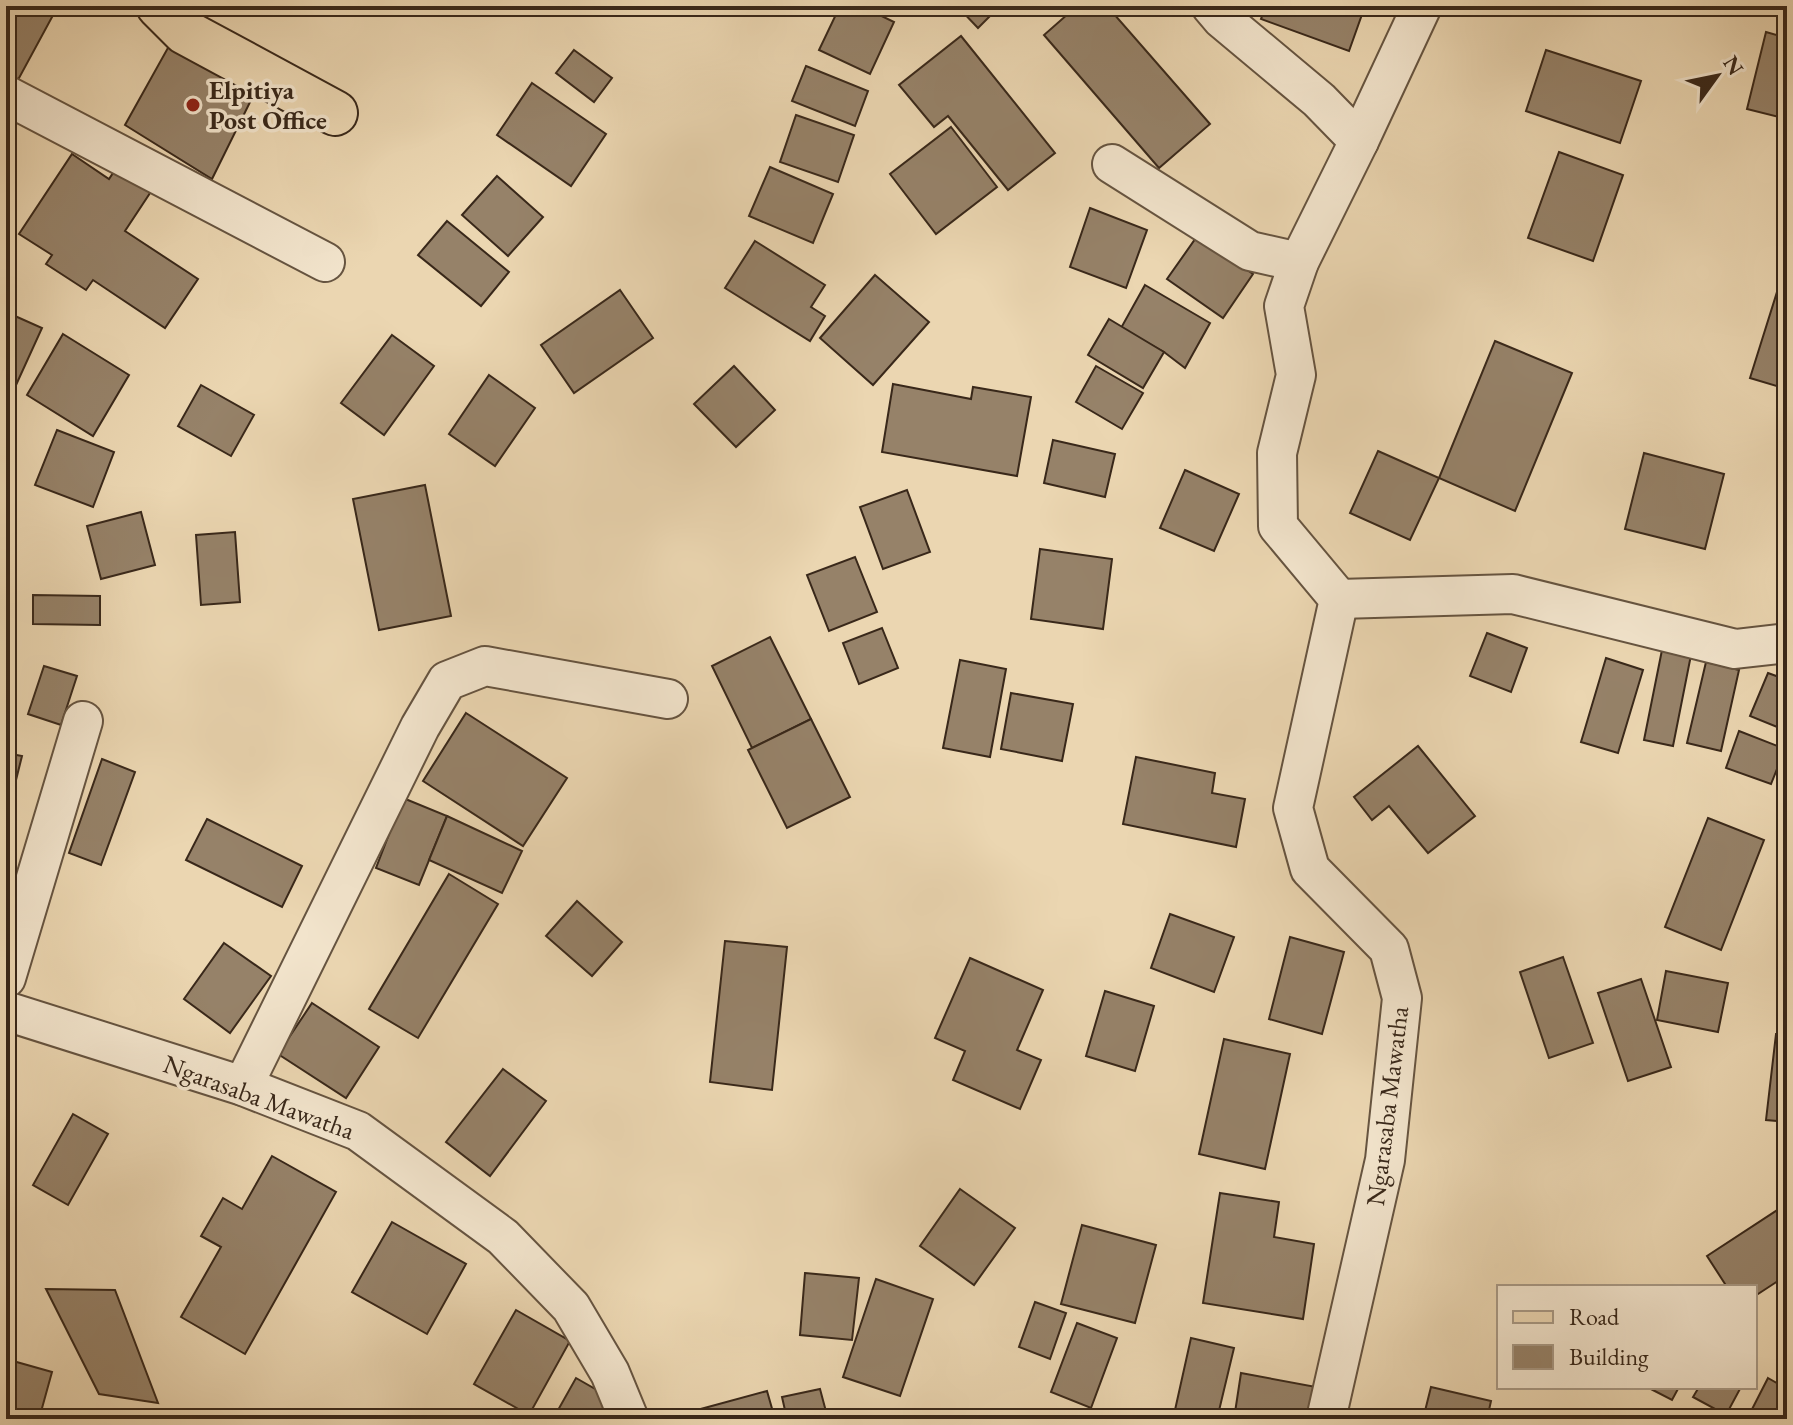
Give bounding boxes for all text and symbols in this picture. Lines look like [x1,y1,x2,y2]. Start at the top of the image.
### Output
north arrow [1677,36,1757,116]
text: N [1716,50,1750,81]
place label: Elpitiya Post Office [209,73,327,137]
marker: Elpitiya Post Office [184,96,202,114]
street label: Ngarasaba Mawatha [1358,1004,1416,1208]
street label: Ngarasaba Mawatha [159,1047,360,1148]
legend [1497,1285,1757,1389]
text: Road [1569,1301,1620,1332]
text: Building [1569,1341,1649,1372]

